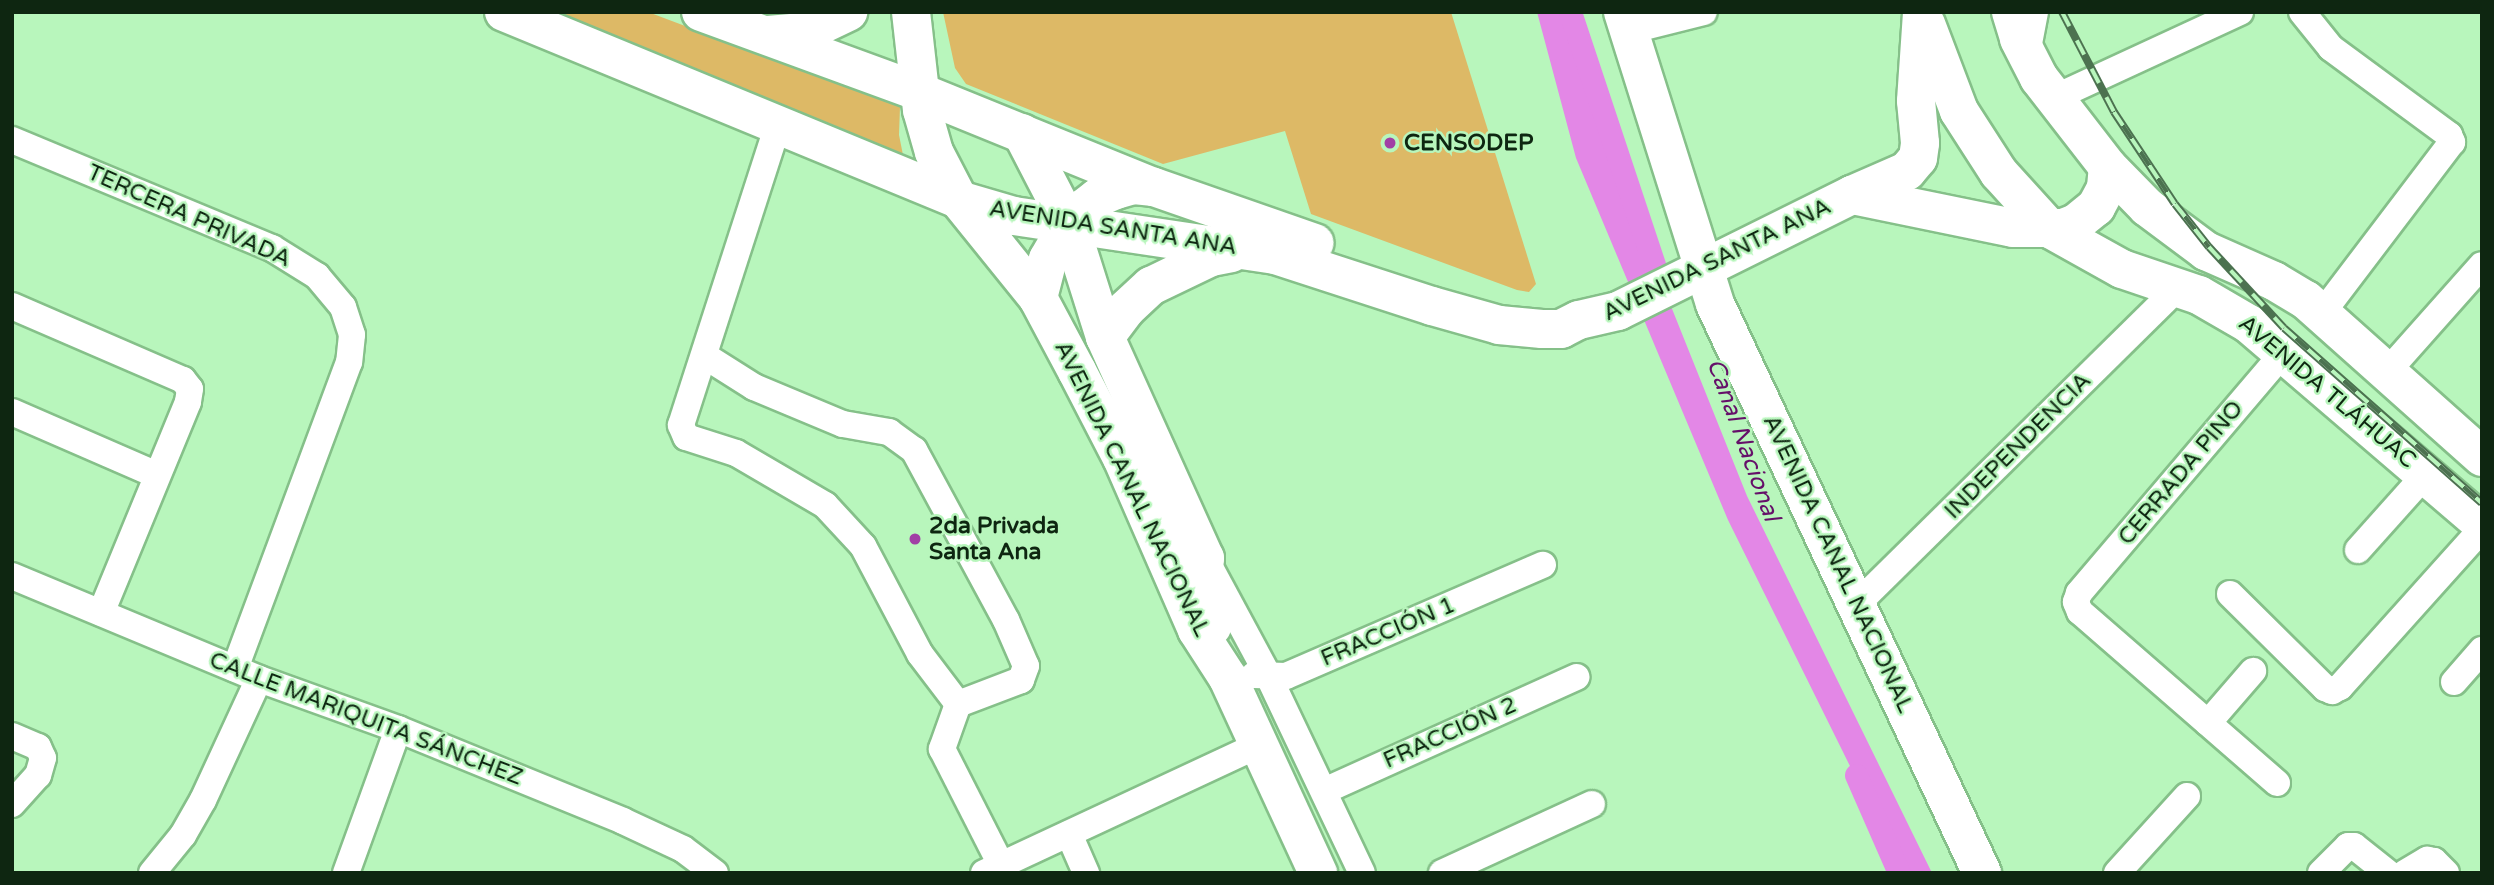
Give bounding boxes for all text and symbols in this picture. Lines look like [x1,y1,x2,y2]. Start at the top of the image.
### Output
place label: CENSODEP [1404,129,1533,157]
marker: CENSODEP [1382,135,1398,151]
street label: TERCERA PRIVADA [83,159,295,273]
street label: AVENIDA SANTA ANA [1599,193,1835,327]
street label: AVENIDA SANTA ANA [987,195,1239,261]
street label: AVENIDA TLÁHUAC [2233,310,2421,474]
street label: AVENIDA CANAL NACIONAL [1048,337,1216,641]
water label: Canal Nacional [1700,355,1786,525]
street label: INDEPENDENCIA [1939,367,2097,525]
street label: CERRADA PINO [2113,395,2249,551]
street label: AVENIDA CANAL NACIONAL [1757,411,1919,717]
place label: 2da Privada Santa Ana [929,512,1059,566]
marker: 2da Privada Santa Ana [907,531,923,547]
street label: FRACCIÓN 1 [1317,591,1459,673]
street label: CALLE MARIQUITA SÁNCHEZ [205,646,527,792]
street label: FRACCIÓN 2 [1379,691,1521,775]

